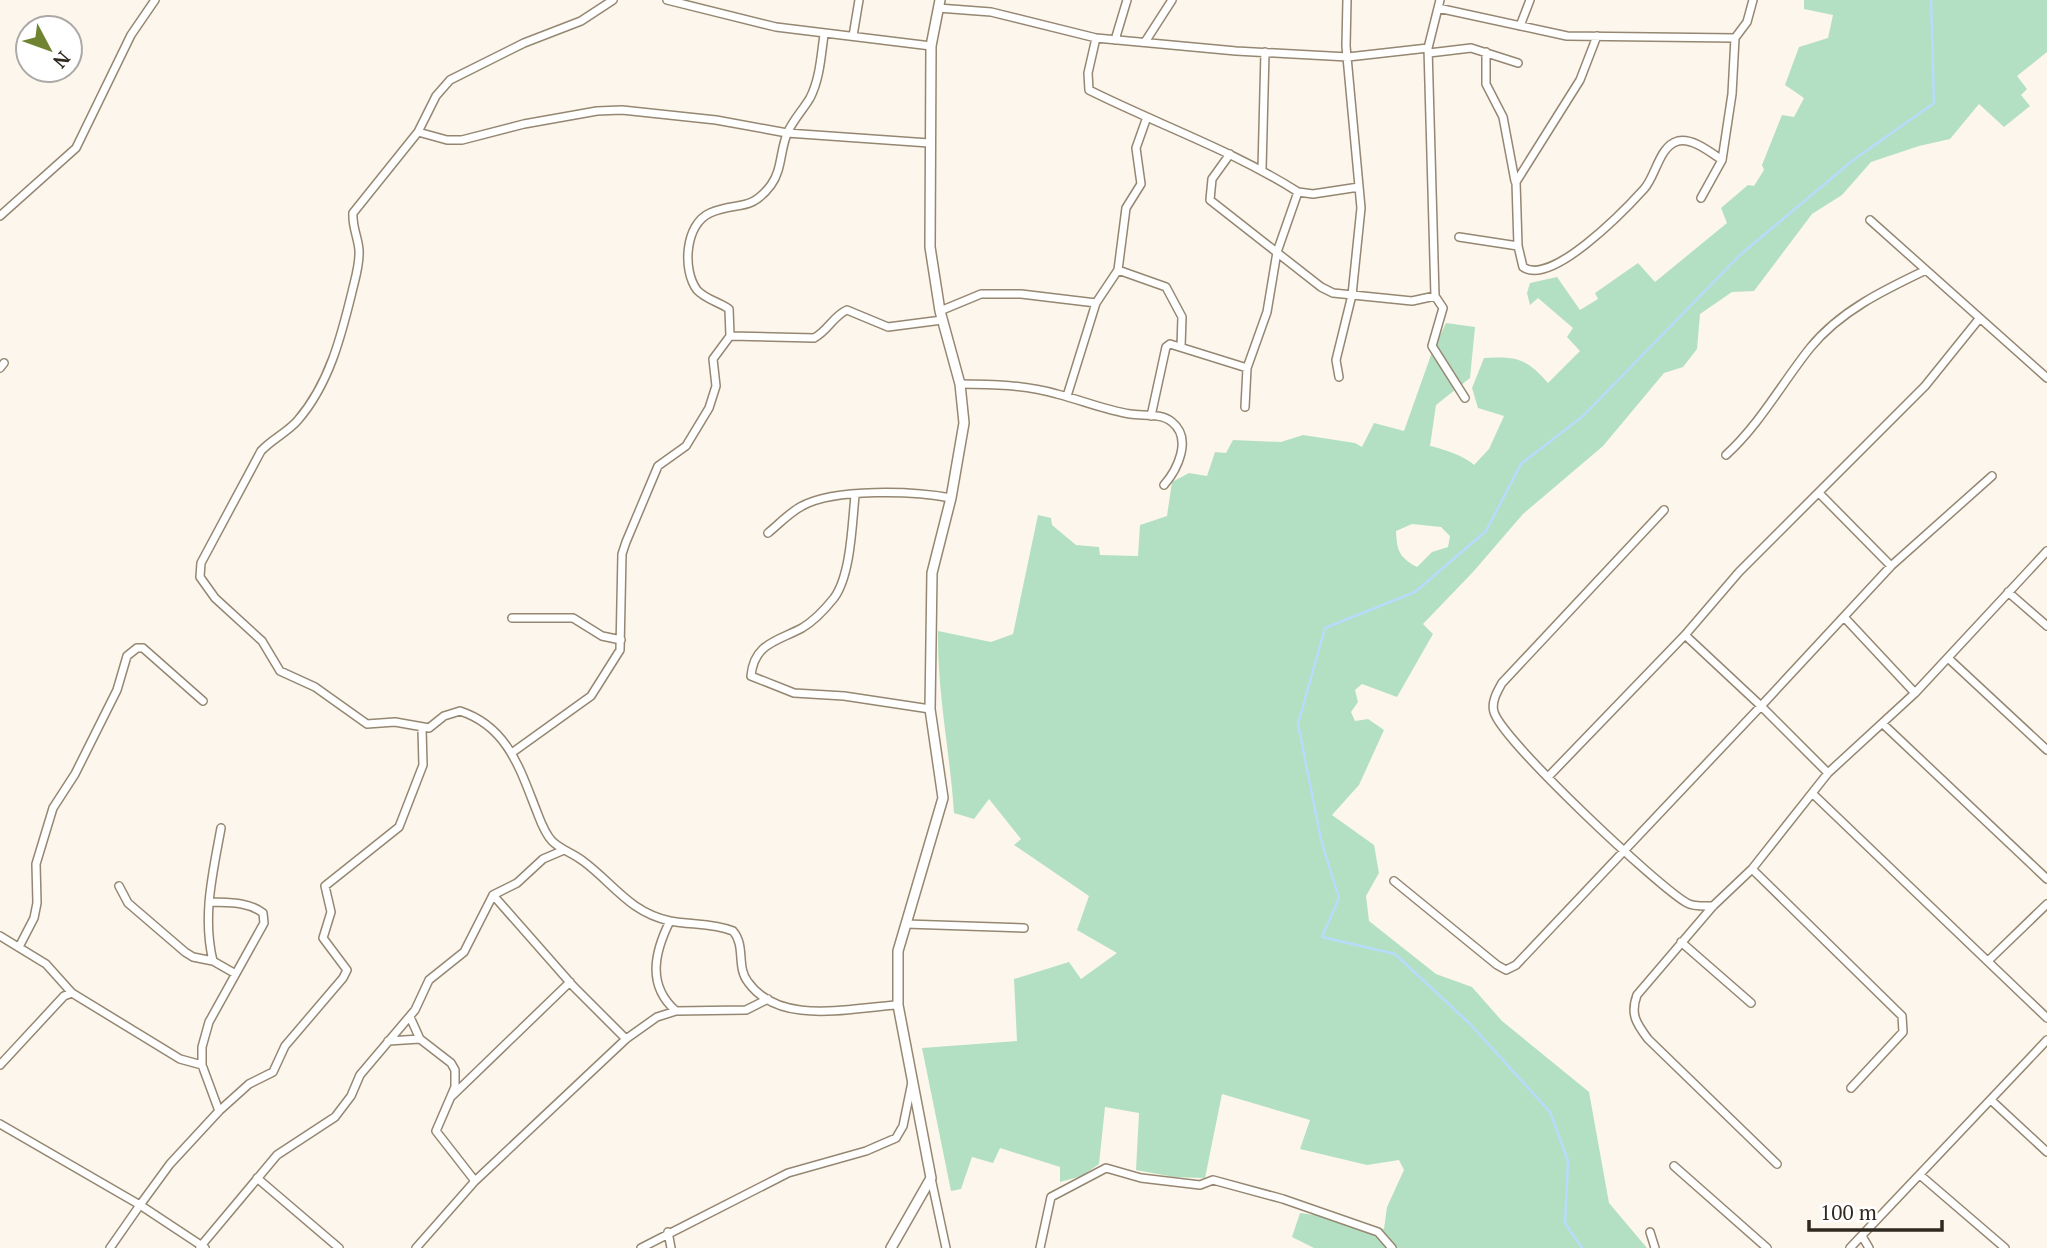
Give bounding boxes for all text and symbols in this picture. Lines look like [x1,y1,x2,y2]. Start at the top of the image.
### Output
north arrow [14,14,84,84]
text: N [48,47,76,75]
scale bar [1809,1188,1942,1232]
text: 100 m [1820,1198,1877,1226]

